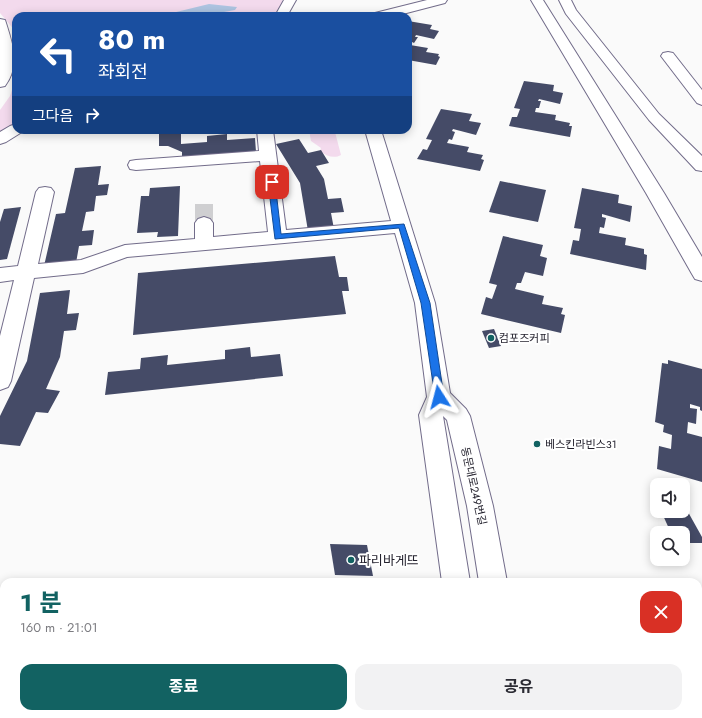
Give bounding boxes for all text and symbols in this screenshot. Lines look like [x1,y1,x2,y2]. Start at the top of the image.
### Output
text: 80 m [98,19,165,60]
icon: left [32,28,84,80]
text: 좌회전 [98,59,148,85]
icon: right [81,104,103,126]
text: 그다음 [32,105,73,127]
pin [255,165,289,199]
icon: arrive [261,171,283,193]
place label: 컴포즈커피 [499,330,550,346]
marker: 컴포즈커피 [486,333,496,343]
position arrow [418,376,460,418]
place label: 베스킨라빈스31 [545,436,617,452]
marker: 베스킨라빈스31 [532,439,542,449]
street label: 동문대로249번길 [457,445,491,527]
map controls [650,478,690,566]
button: sound [650,478,690,518]
button: search [650,526,690,566]
place label: 파리바게뜨 [359,551,419,570]
marker: 파리바게뜨 [346,555,356,565]
text: 1 분 [20,585,62,620]
button: close [640,591,682,633]
text: 160 m · 21:01 [20,618,98,637]
button: 종료 [20,664,347,710]
button: 공유 [355,664,682,710]

